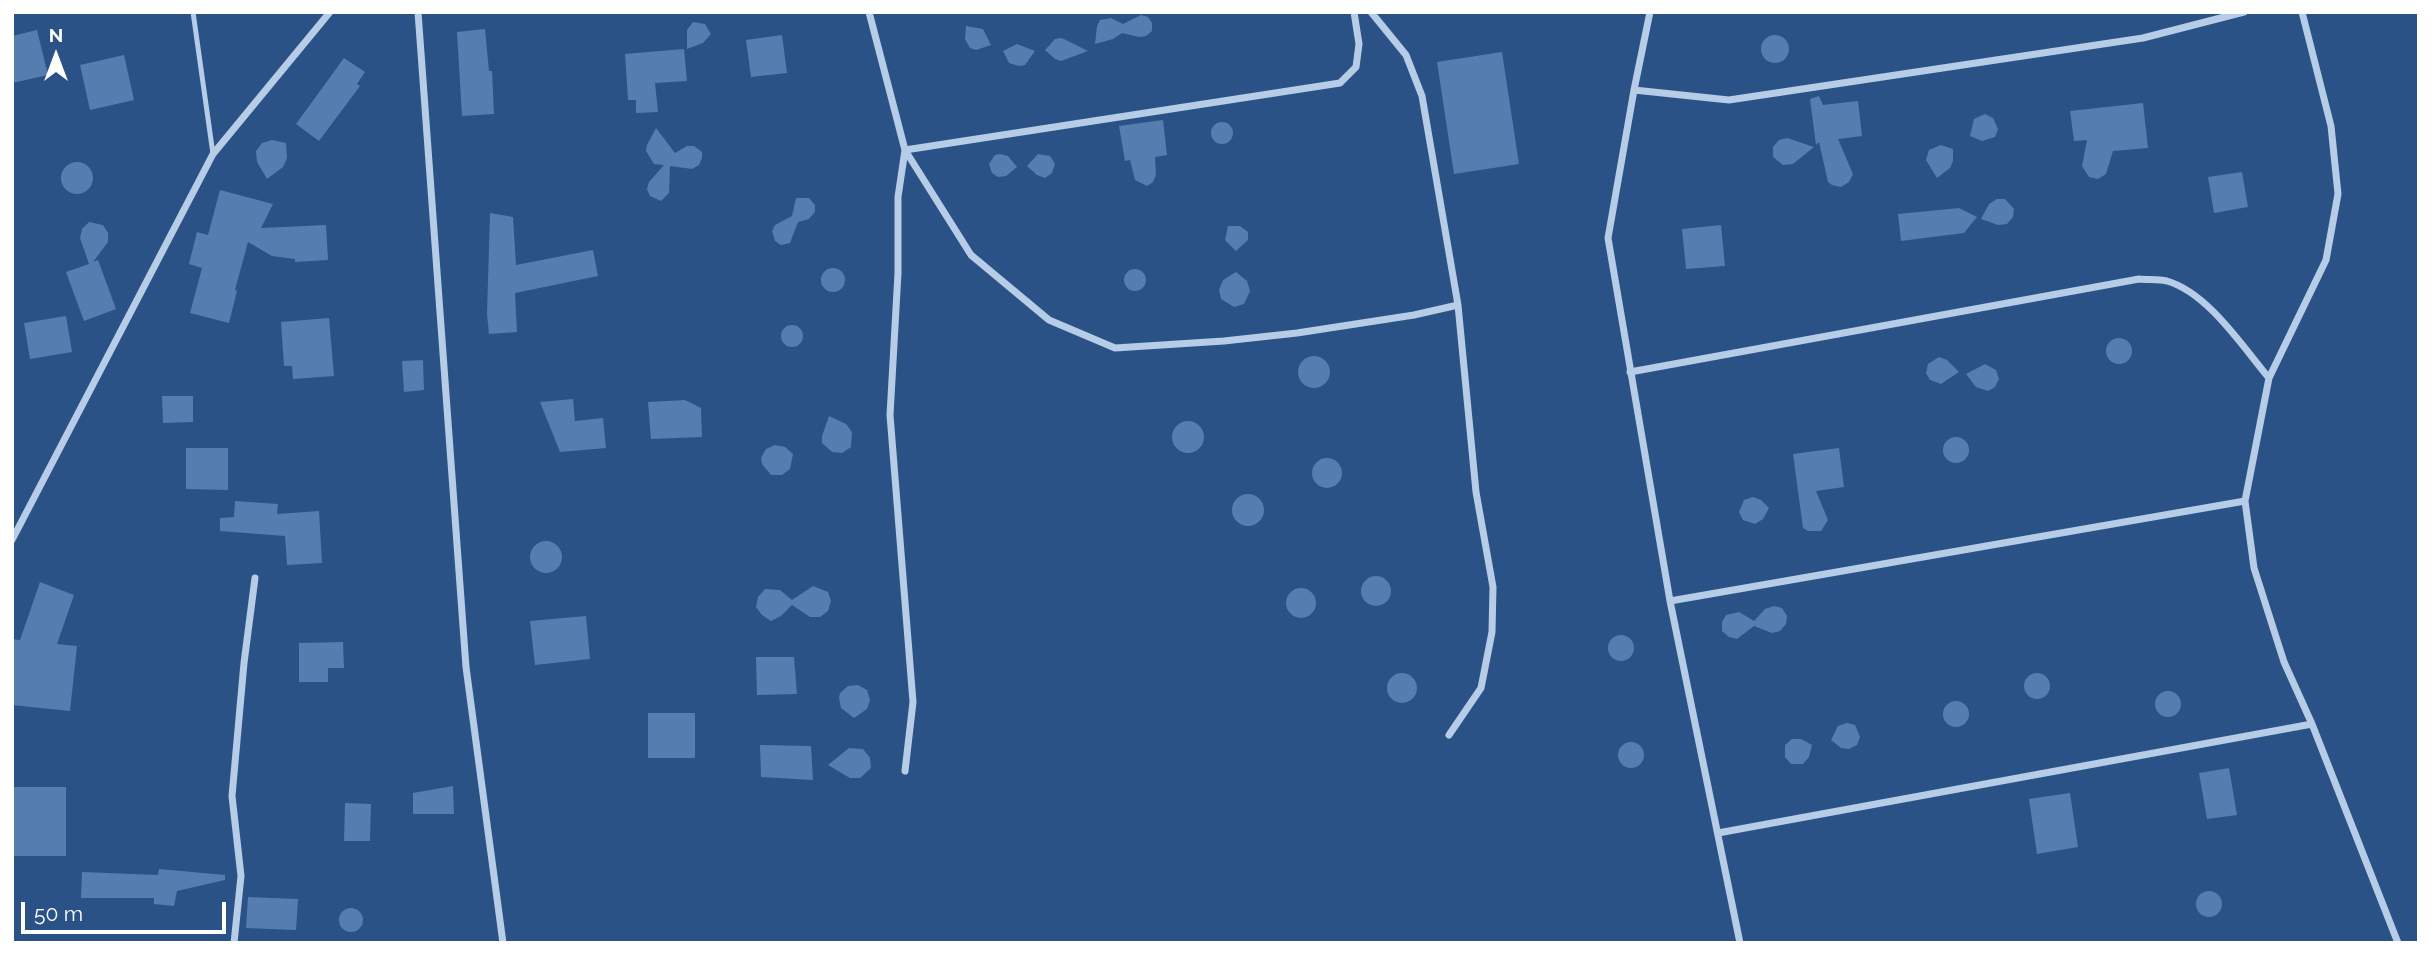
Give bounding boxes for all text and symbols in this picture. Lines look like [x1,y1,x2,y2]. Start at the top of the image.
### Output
north arrow [21,21,91,91]
text: N [49,24,63,46]
scale bar [24,888,229,932]
text: 50 m [34,901,83,926]

